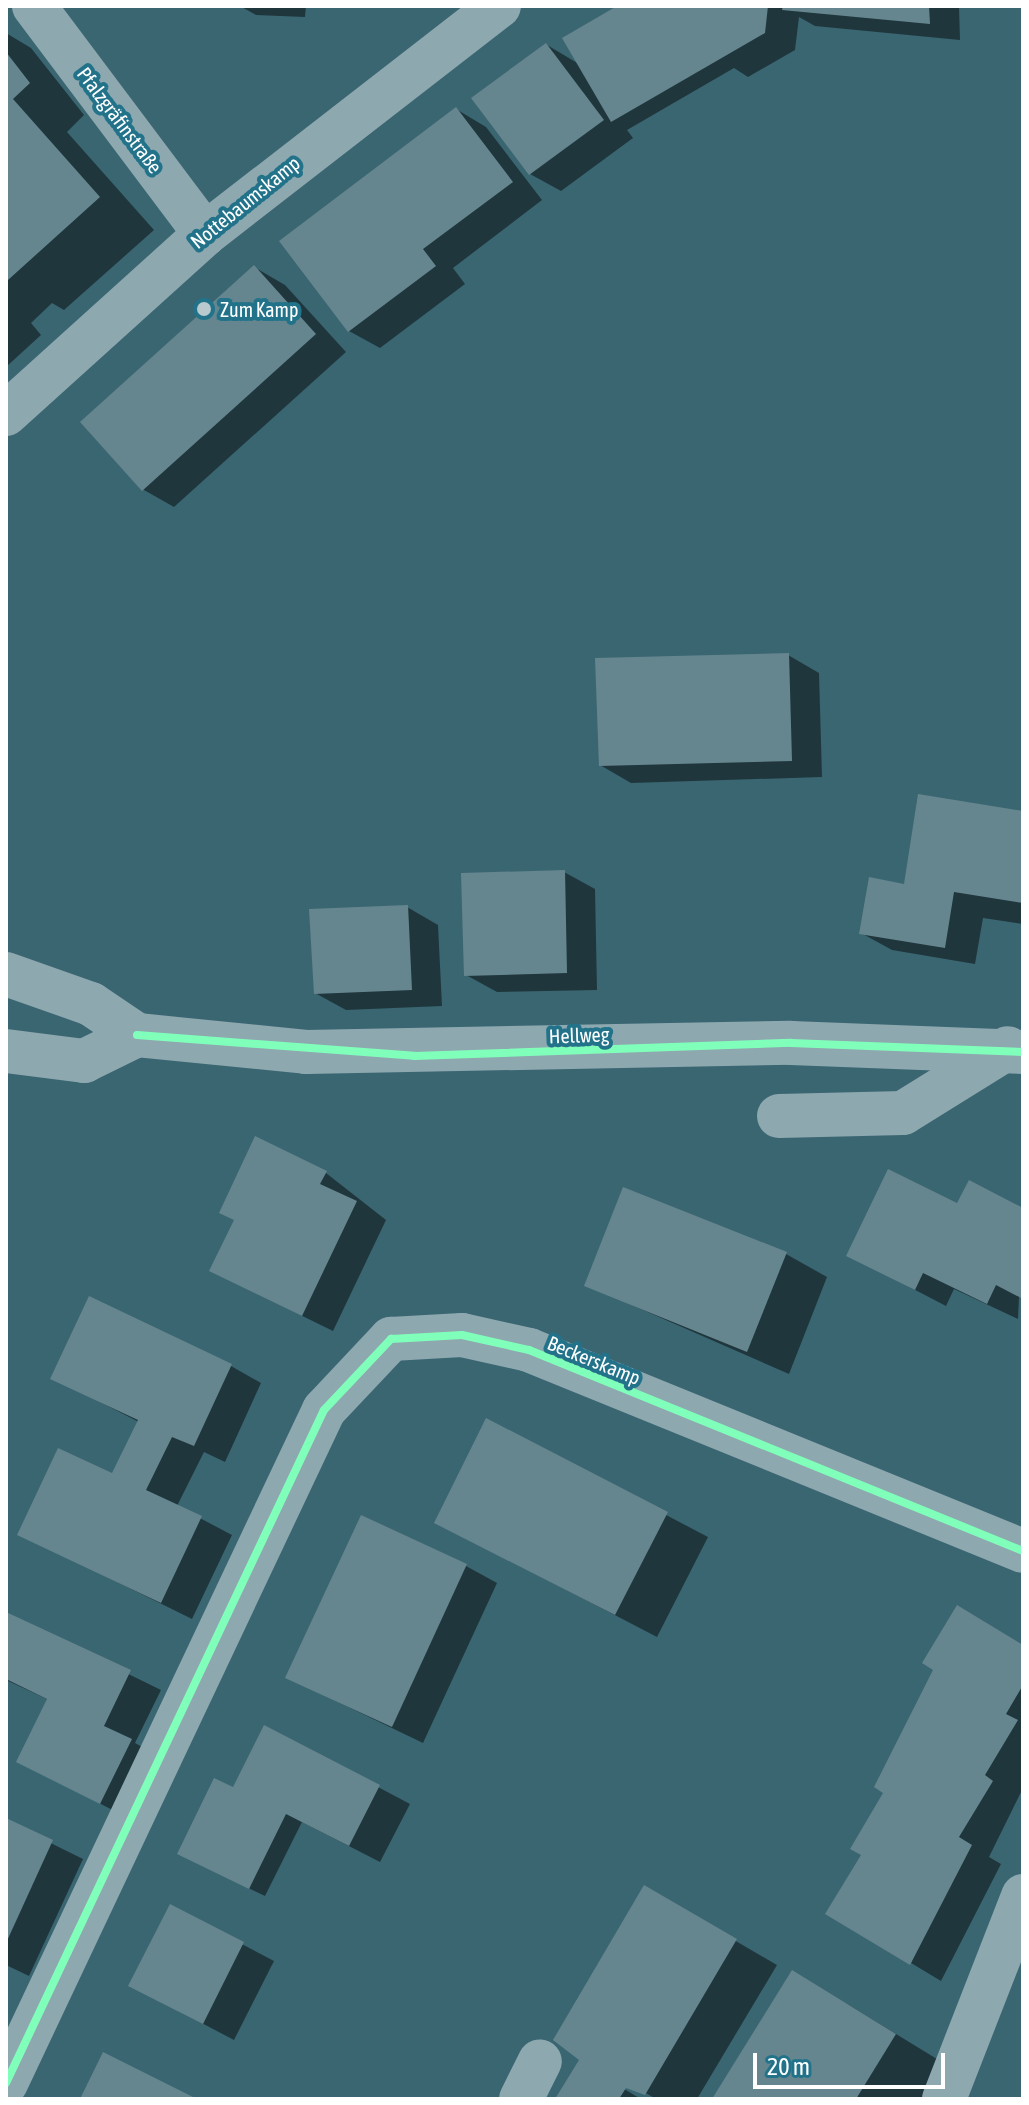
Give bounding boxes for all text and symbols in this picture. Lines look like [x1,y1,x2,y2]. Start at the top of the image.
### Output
street label: Pfalzgräfinstraße [72,62,168,178]
street label: Nottebaumskamp [186,151,304,253]
place label: Zum Kamp [220,297,298,321]
marker: Zum Kamp [195,300,213,318]
street label: Hellweg [548,1022,610,1048]
street label: Beckerskamp [544,1330,644,1390]
scale bar [757,2037,949,2087]
text: 20 m [767,2053,810,2080]

